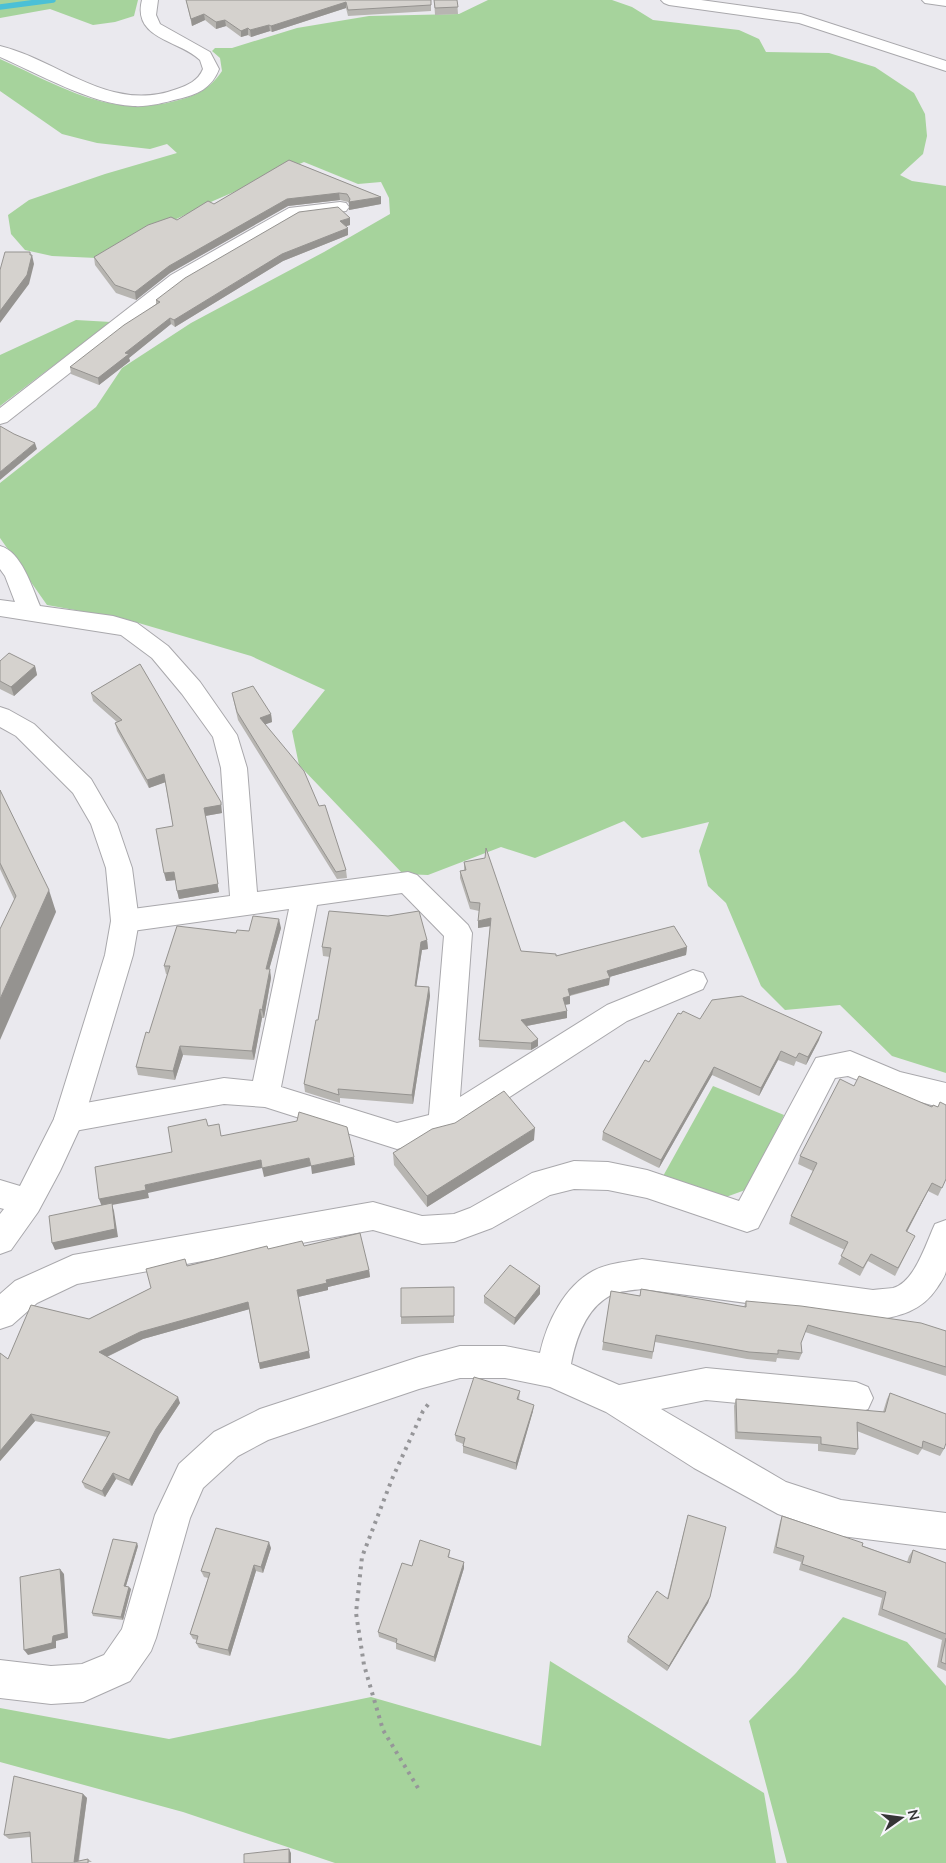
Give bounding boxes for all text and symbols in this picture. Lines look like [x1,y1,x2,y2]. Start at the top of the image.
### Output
north arrow [876,1793,926,1843]
text: N [904,1808,924,1822]

